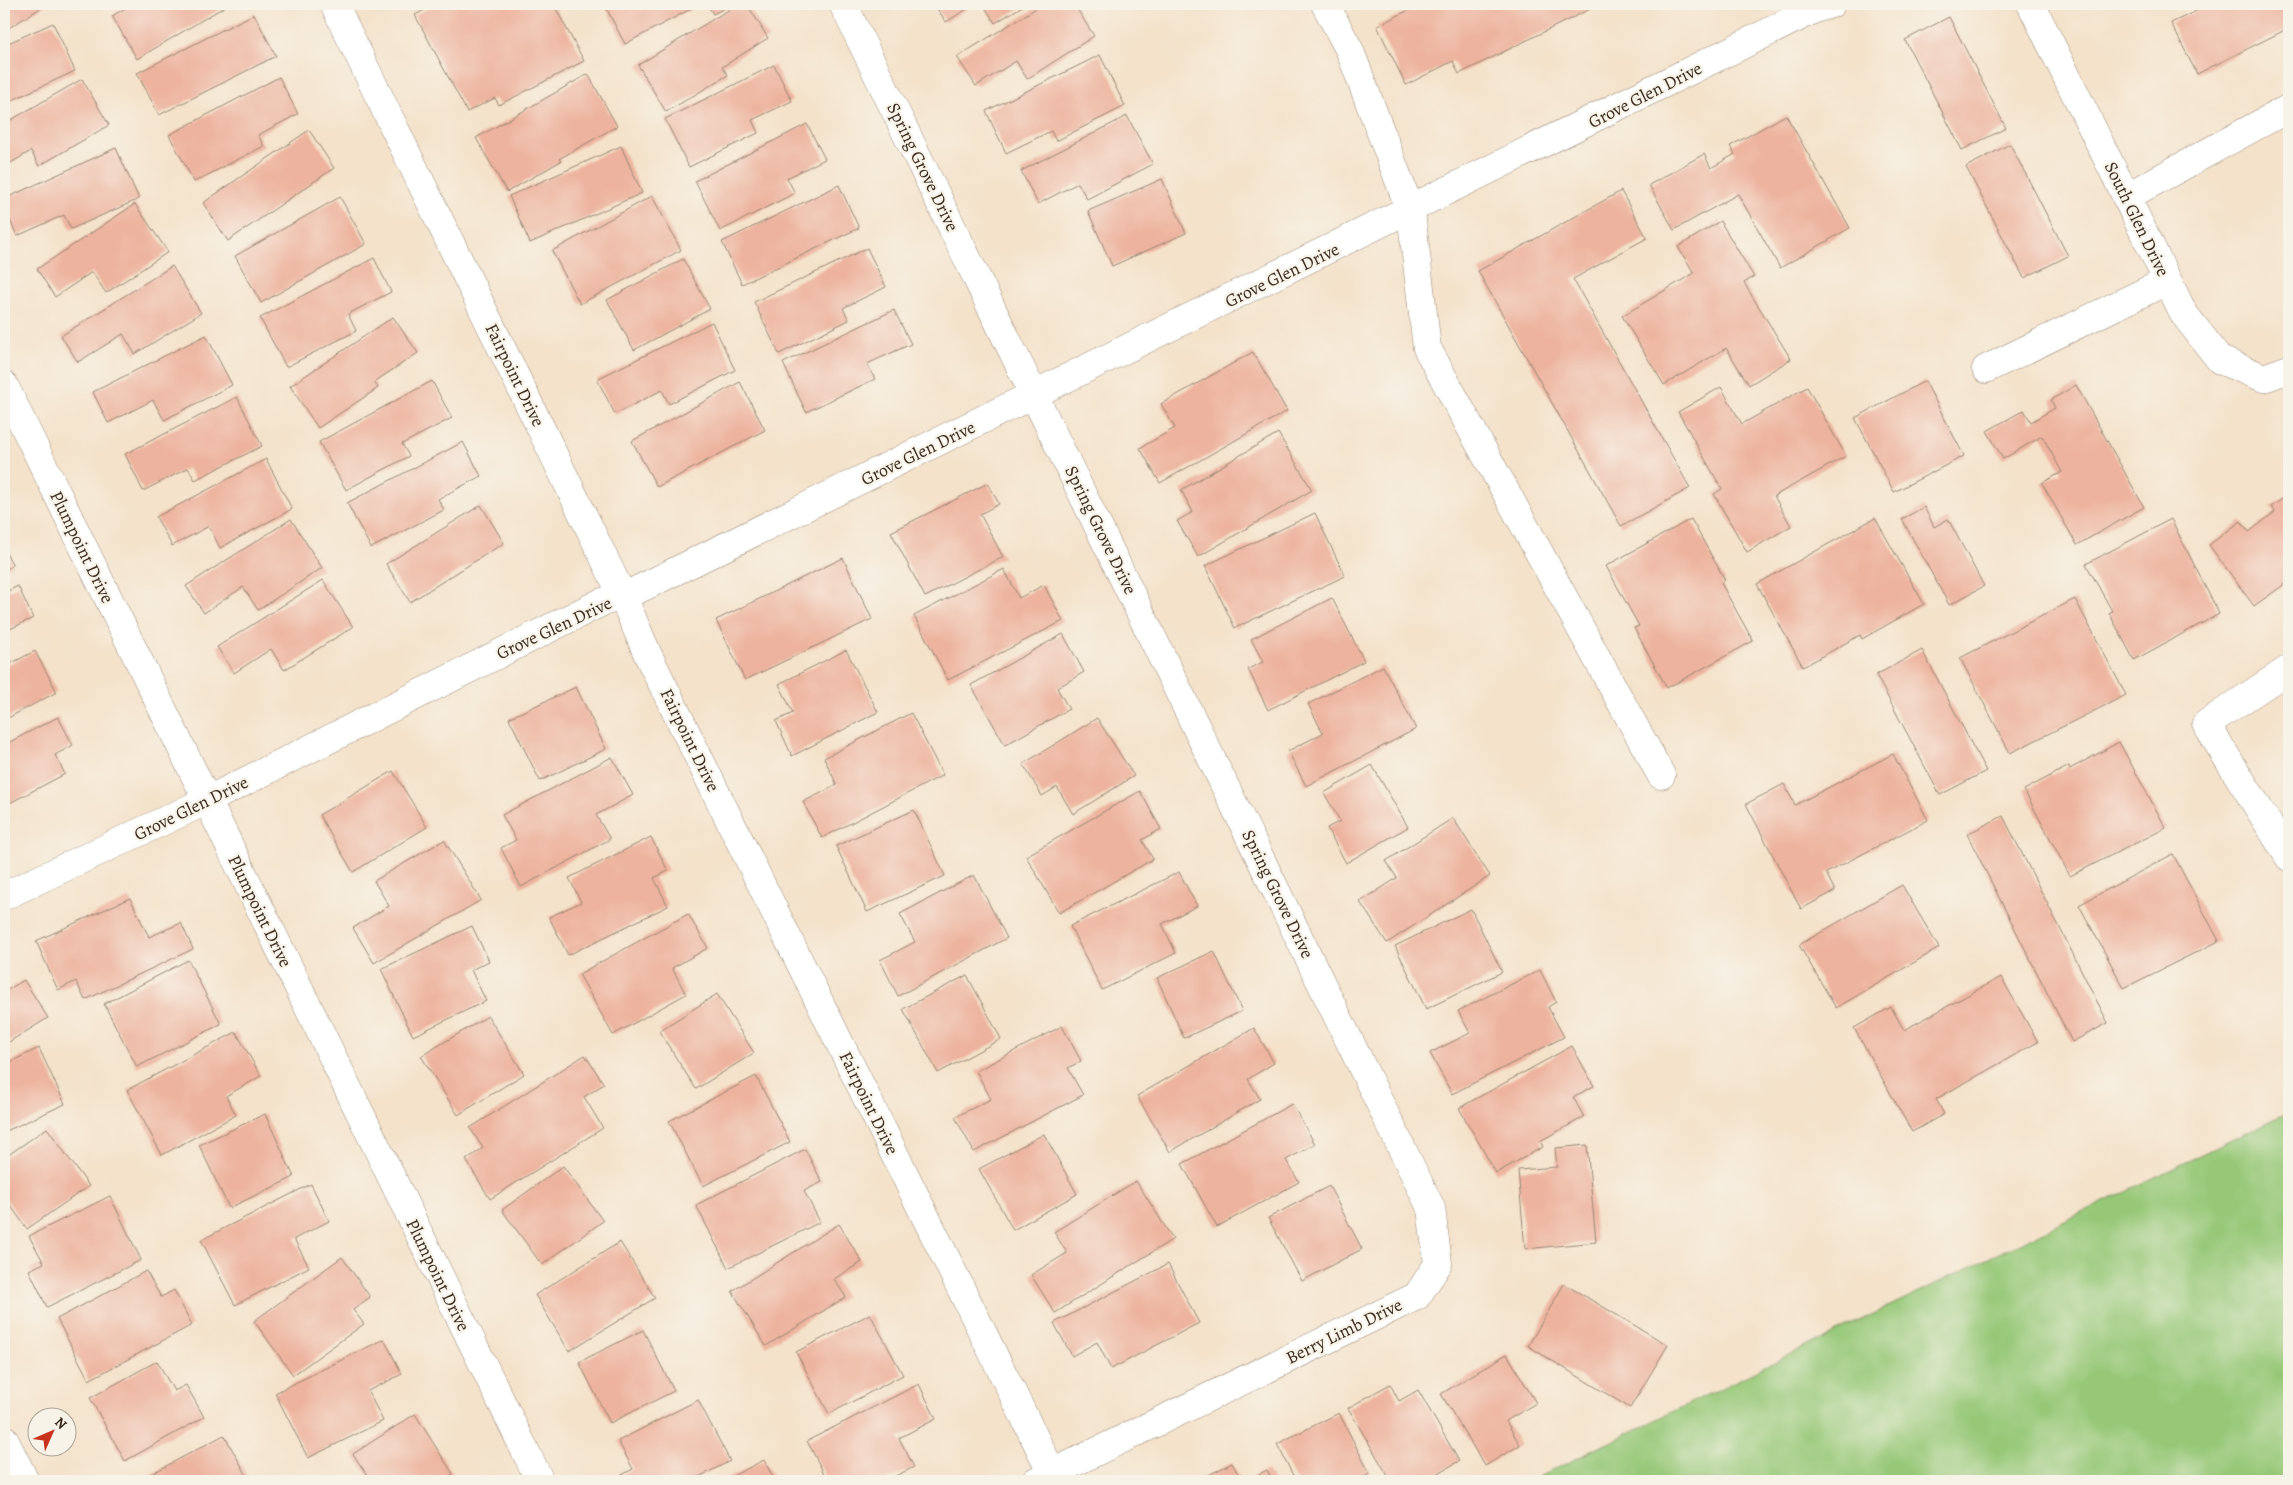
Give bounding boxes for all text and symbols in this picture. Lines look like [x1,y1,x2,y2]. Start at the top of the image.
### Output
street label: Grove Glen Drive [1584,56,1706,134]
street label: Spring Grove Drive [881,99,965,235]
street label: South Glen Drive [2099,158,2175,280]
street label: Grove Glen Drive [1221,237,1343,313]
street label: Fairpoint Drive [480,319,550,431]
street label: Grove Glen Drive [857,415,979,491]
street label: Spring Grove Drive [1059,462,1143,598]
street label: Plumpoint Drive [44,487,120,607]
street label: Grove Glen Drive [493,591,615,665]
street label: Fairpoint Drive [655,684,725,796]
street label: Grove Glen Drive [130,770,252,846]
street label: Spring Grove Drive [1236,826,1320,962]
street label: Plumpoint Drive [222,851,298,971]
street label: Fairpoint Drive [834,1047,904,1159]
street label: Plumpoint Drive [400,1215,476,1335]
street label: Berry Limb Drive [1282,1292,1406,1370]
north arrow [28,1408,78,1458]
text: N [51,1413,71,1433]

